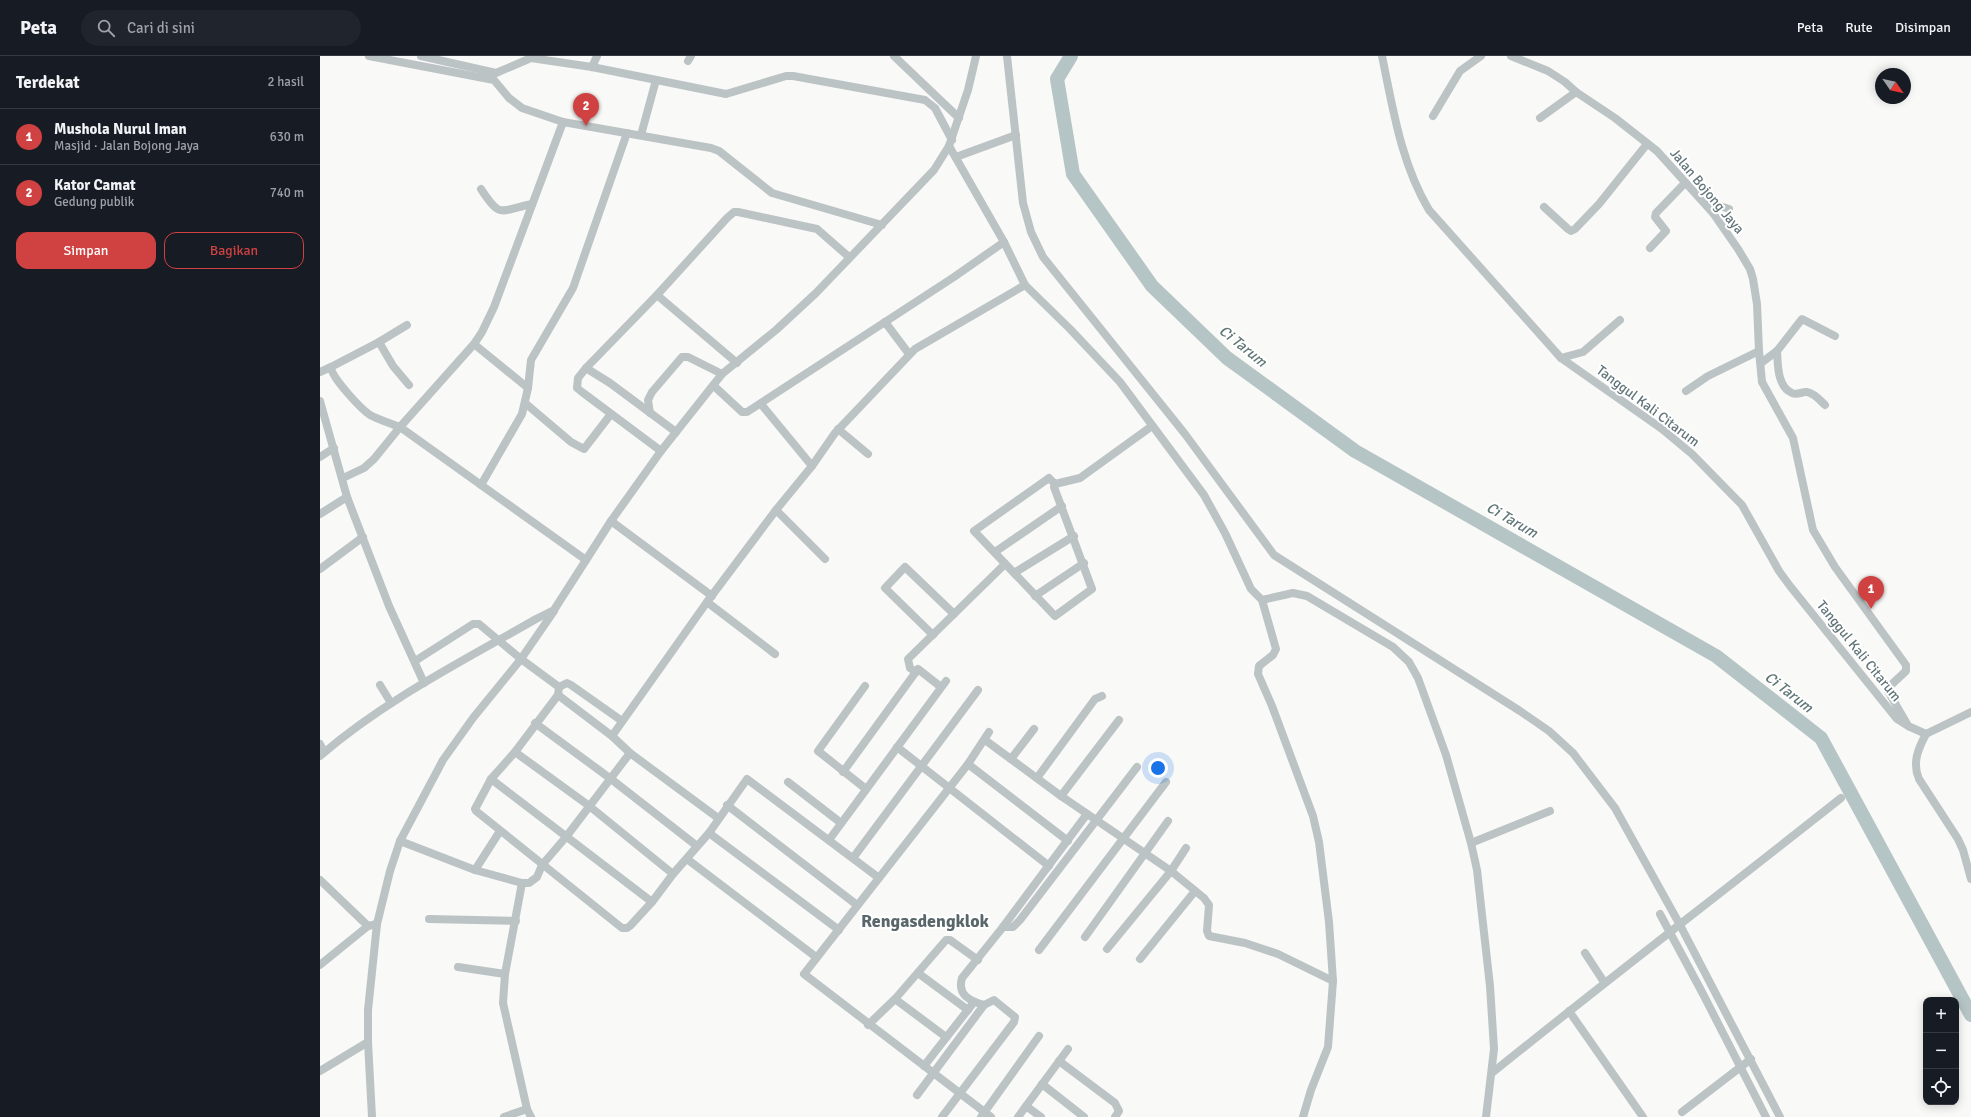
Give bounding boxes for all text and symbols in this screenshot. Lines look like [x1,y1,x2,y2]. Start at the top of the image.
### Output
search box [81,10,361,46]
text: Peta [20,16,57,40]
icon: search [95,17,117,39]
text: Cari di sini [127,19,195,37]
text: Peta [1797,19,1823,36]
text: Rute [1845,19,1873,36]
text: Disimpan [1895,19,1951,36]
north arrow [1875,68,1911,104]
text: Terdekat [16,72,80,93]
text: 2 hasil [267,74,304,90]
pin: 2 [573,93,599,126]
text: Mushola Nurul Iman [54,120,187,138]
text: 1 [25,129,33,145]
text: 630 m [270,129,304,145]
text: Masjid · Jalan Bojong Jaya [54,138,199,154]
street label: Jalan Bojong Jaya [1666,145,1748,237]
text: Kator Camat [54,176,136,194]
text: 2 [25,185,33,201]
text: 740 m [270,185,304,201]
text: Gedung publik [54,194,134,210]
button: Simpan [16,232,156,269]
button: Bagikan [164,232,304,269]
water label: Ci Tarum [1216,321,1271,371]
street label: Tanggul Kali Citarum [1593,362,1703,450]
water label: Ci Tarum [1483,498,1542,542]
pin: 1 [1858,576,1884,609]
street label: Tanggul Kali Citarum [1813,597,1905,705]
water label: Ci Tarum [1761,668,1817,717]
your location [1148,758,1168,778]
district label: Rengasdengklok [861,910,990,932]
map controls [1923,997,1959,1105]
button: + [1923,997,1959,1033]
button: − [1923,1033,1959,1069]
button: locate [1923,1069,1959,1105]

